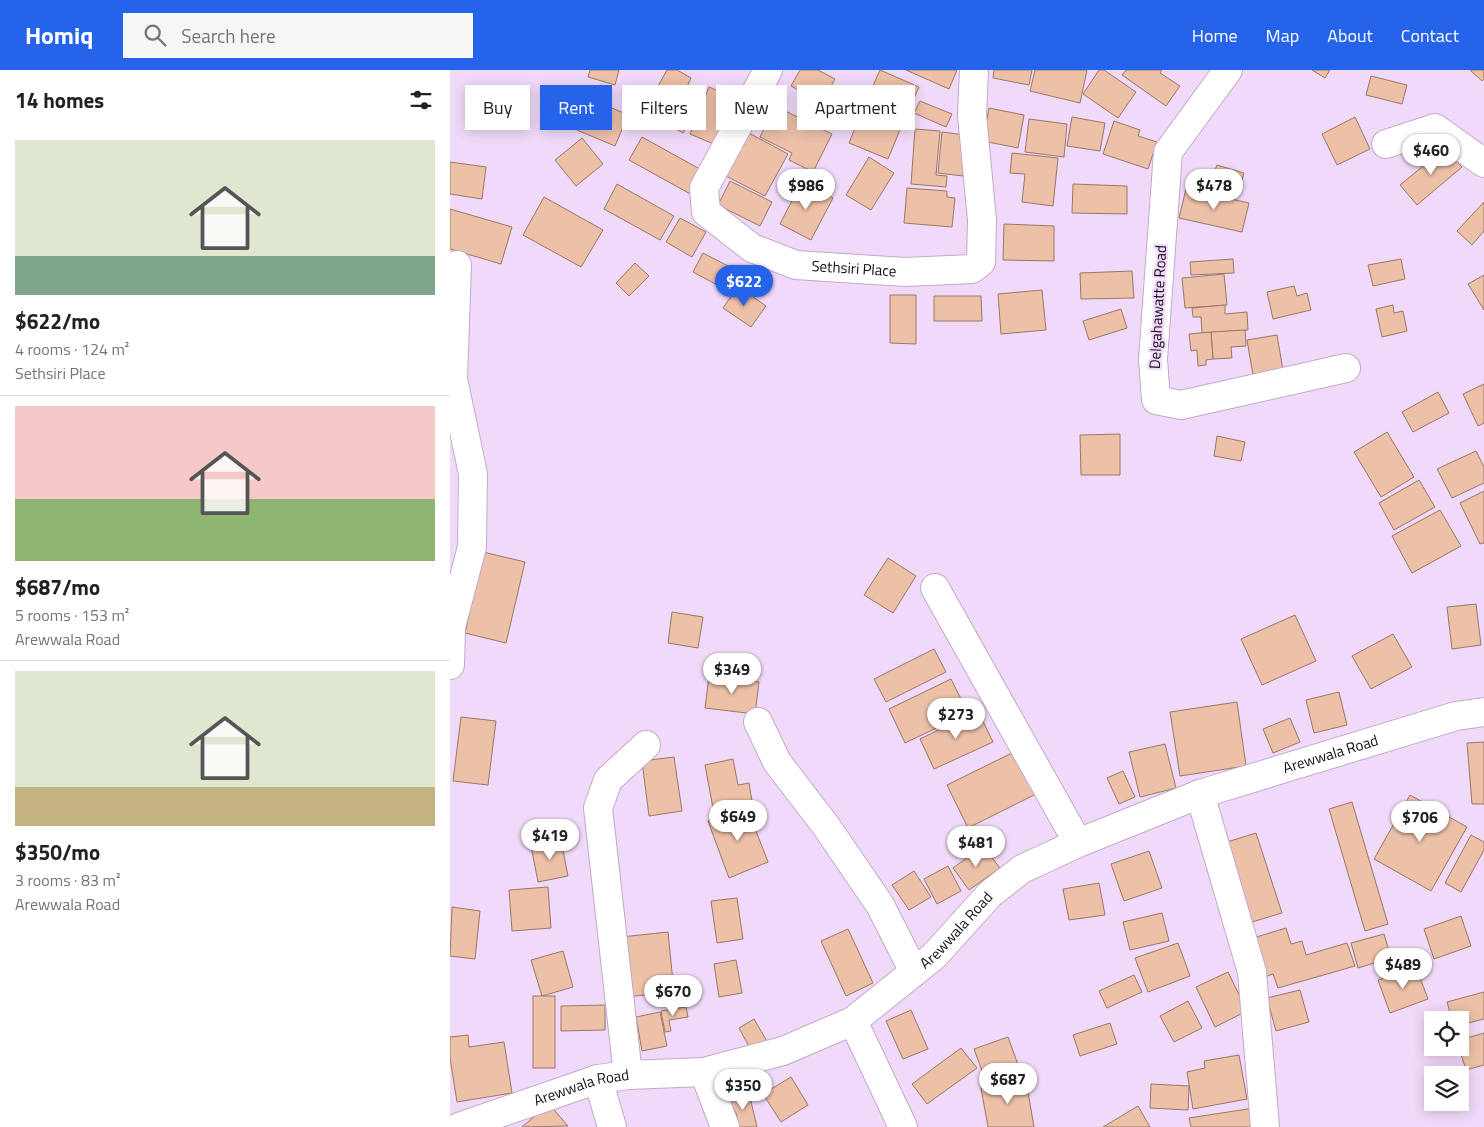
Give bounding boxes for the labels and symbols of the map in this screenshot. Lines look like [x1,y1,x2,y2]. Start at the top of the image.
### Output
pin: $460 [1401,134,1461,176]
pin: $986 [776,168,836,211]
pin: $478 [1184,168,1244,211]
street label: Delgahawatte Road [1143,244,1172,370]
street label: Sethsiri Place [811,254,897,282]
pin: $622 [714,264,774,307]
pin: $349 [702,652,762,695]
pin: $273 [926,698,986,740]
street label: Arewwala Road [1280,728,1381,779]
pin: $649 [708,800,768,842]
pin: $706 [1390,800,1450,843]
pin: $419 [520,818,580,861]
pin: $481 [946,826,1006,868]
street label: Arewwala Road [914,886,998,974]
pin: $489 [1373,948,1433,990]
pin: $670 [643,974,703,1017]
pin: $687 [978,1062,1038,1105]
street label: Arewwala Road [530,1063,630,1111]
pin: $350 [713,1068,773,1111]

